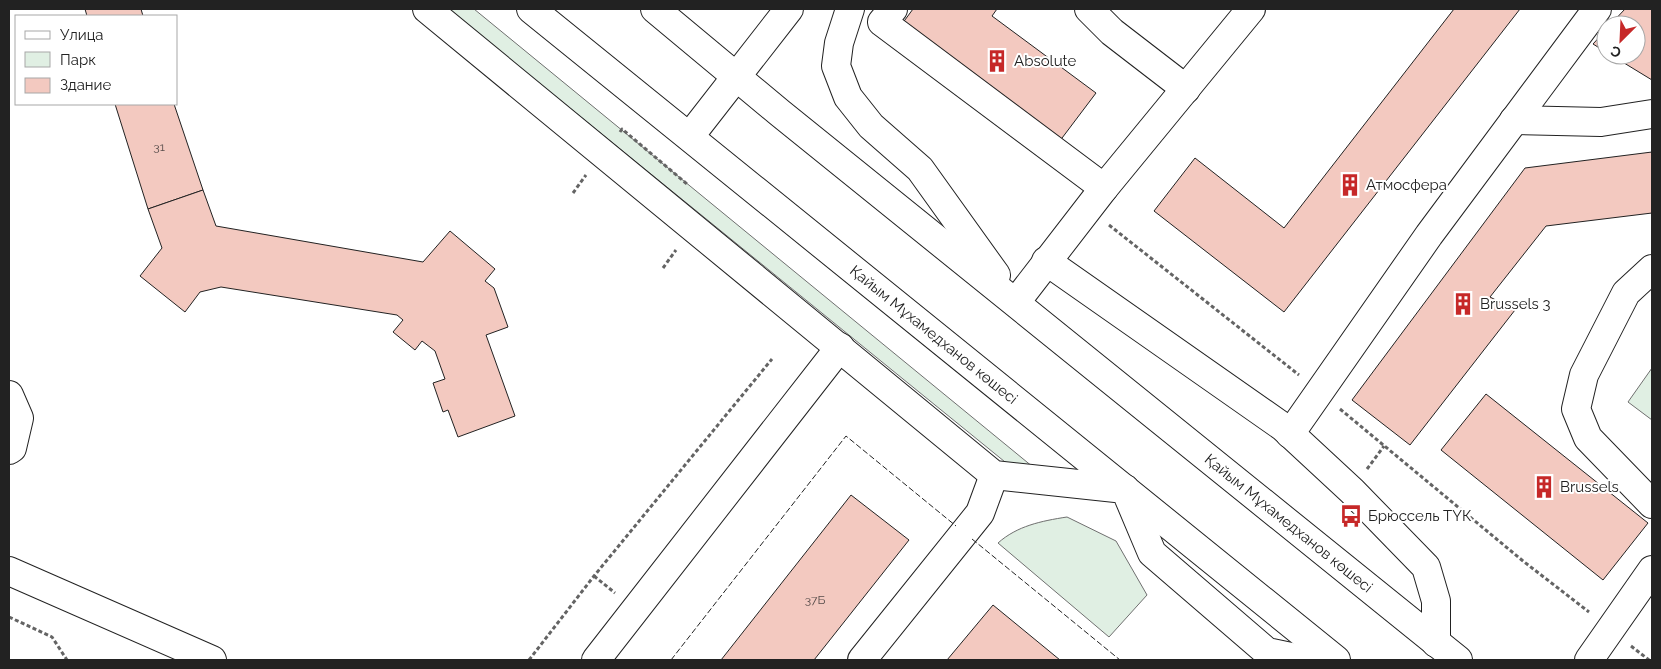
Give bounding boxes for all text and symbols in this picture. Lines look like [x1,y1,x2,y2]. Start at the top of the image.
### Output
legend [15,15,178,105]
north arrow [1596,15,1646,65]
text: Улица [60,26,104,44]
text: С [1608,42,1623,61]
building icon: Absolute [984,48,1010,74]
text: Парк [60,51,96,69]
place label: Absolute [1014,52,1076,70]
text: Здание [60,76,112,94]
house number: 31 [153,140,165,154]
building icon: Атмосфера [1337,172,1363,198]
place label: Атмосфера [1366,176,1447,194]
street label: Қайым Мұхамедханов көшесі [846,262,1021,408]
building icon: Brussels 3 [1450,291,1476,317]
place label: Brussels 3 [1480,295,1551,313]
street label: Қайым Мұхамедханов көшесі [1201,450,1376,596]
building icon: Brussels [1531,474,1557,500]
place label: Brussels [1560,478,1619,496]
bus stop icon: Брюссель ТҮК [1338,503,1364,529]
place label: Брюссель ТҮК [1368,507,1472,525]
house number: 37Б [805,593,825,607]

